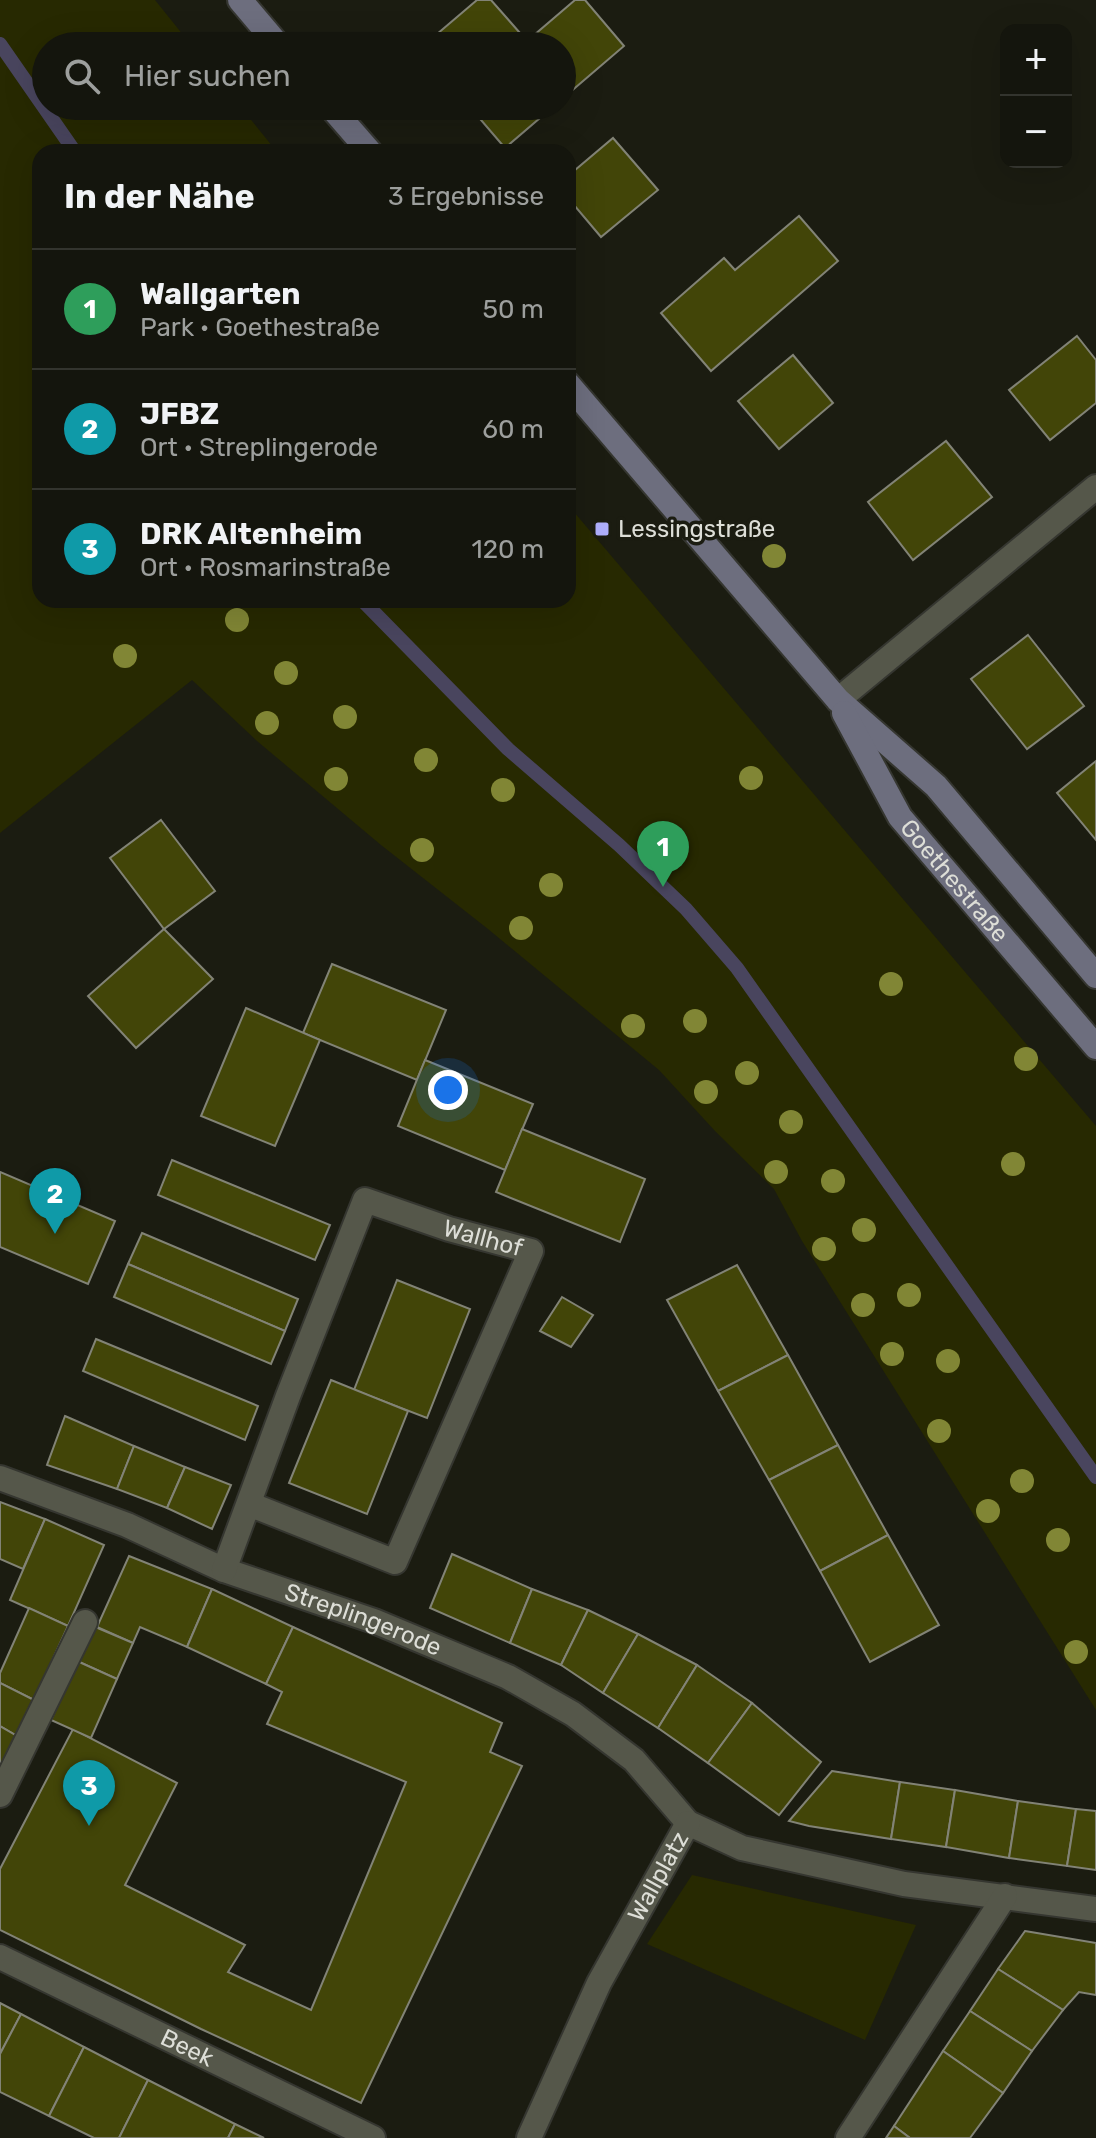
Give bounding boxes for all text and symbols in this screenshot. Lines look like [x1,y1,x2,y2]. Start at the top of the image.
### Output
map controls [1000,24,1072,168]
button: + [1000,24,1072,96]
search box [32,32,576,120]
icon: search [60,54,104,98]
text: Hier suchen [124,58,291,94]
button: − [1000,96,1072,168]
text: In der Nähe [64,176,255,217]
text: 3 Ergebnisse [388,181,544,212]
text: Wallgarten [140,276,301,312]
text: 1 [84,294,96,325]
text: 50 m [483,294,544,325]
text: Park · Goethestraße [140,312,380,343]
text: JFBZ [140,396,219,432]
text: 2 [82,414,98,445]
text: 60 m [482,414,544,445]
text: Ort · Streplingerode [140,432,378,463]
place label: Lessingstraße [618,515,775,543]
text: DRK Altenheim [140,516,362,552]
marker: Lessingstraße [593,520,611,538]
text: 3 [81,534,99,565]
text: 120 m [472,534,544,565]
text: Ort · Rosmarinstraße [140,552,391,583]
street label: Goethestraße [894,814,1014,948]
pin: 1 [637,821,689,887]
your location [428,1070,468,1110]
pin: 2 [29,1168,81,1234]
street label: Wallhof [440,1214,526,1262]
street label: Streplingerode [281,1578,446,1662]
pin: 3 [63,1760,115,1826]
street label: Wallplatz [622,1827,694,1926]
street label: Beek [156,2023,219,2073]

